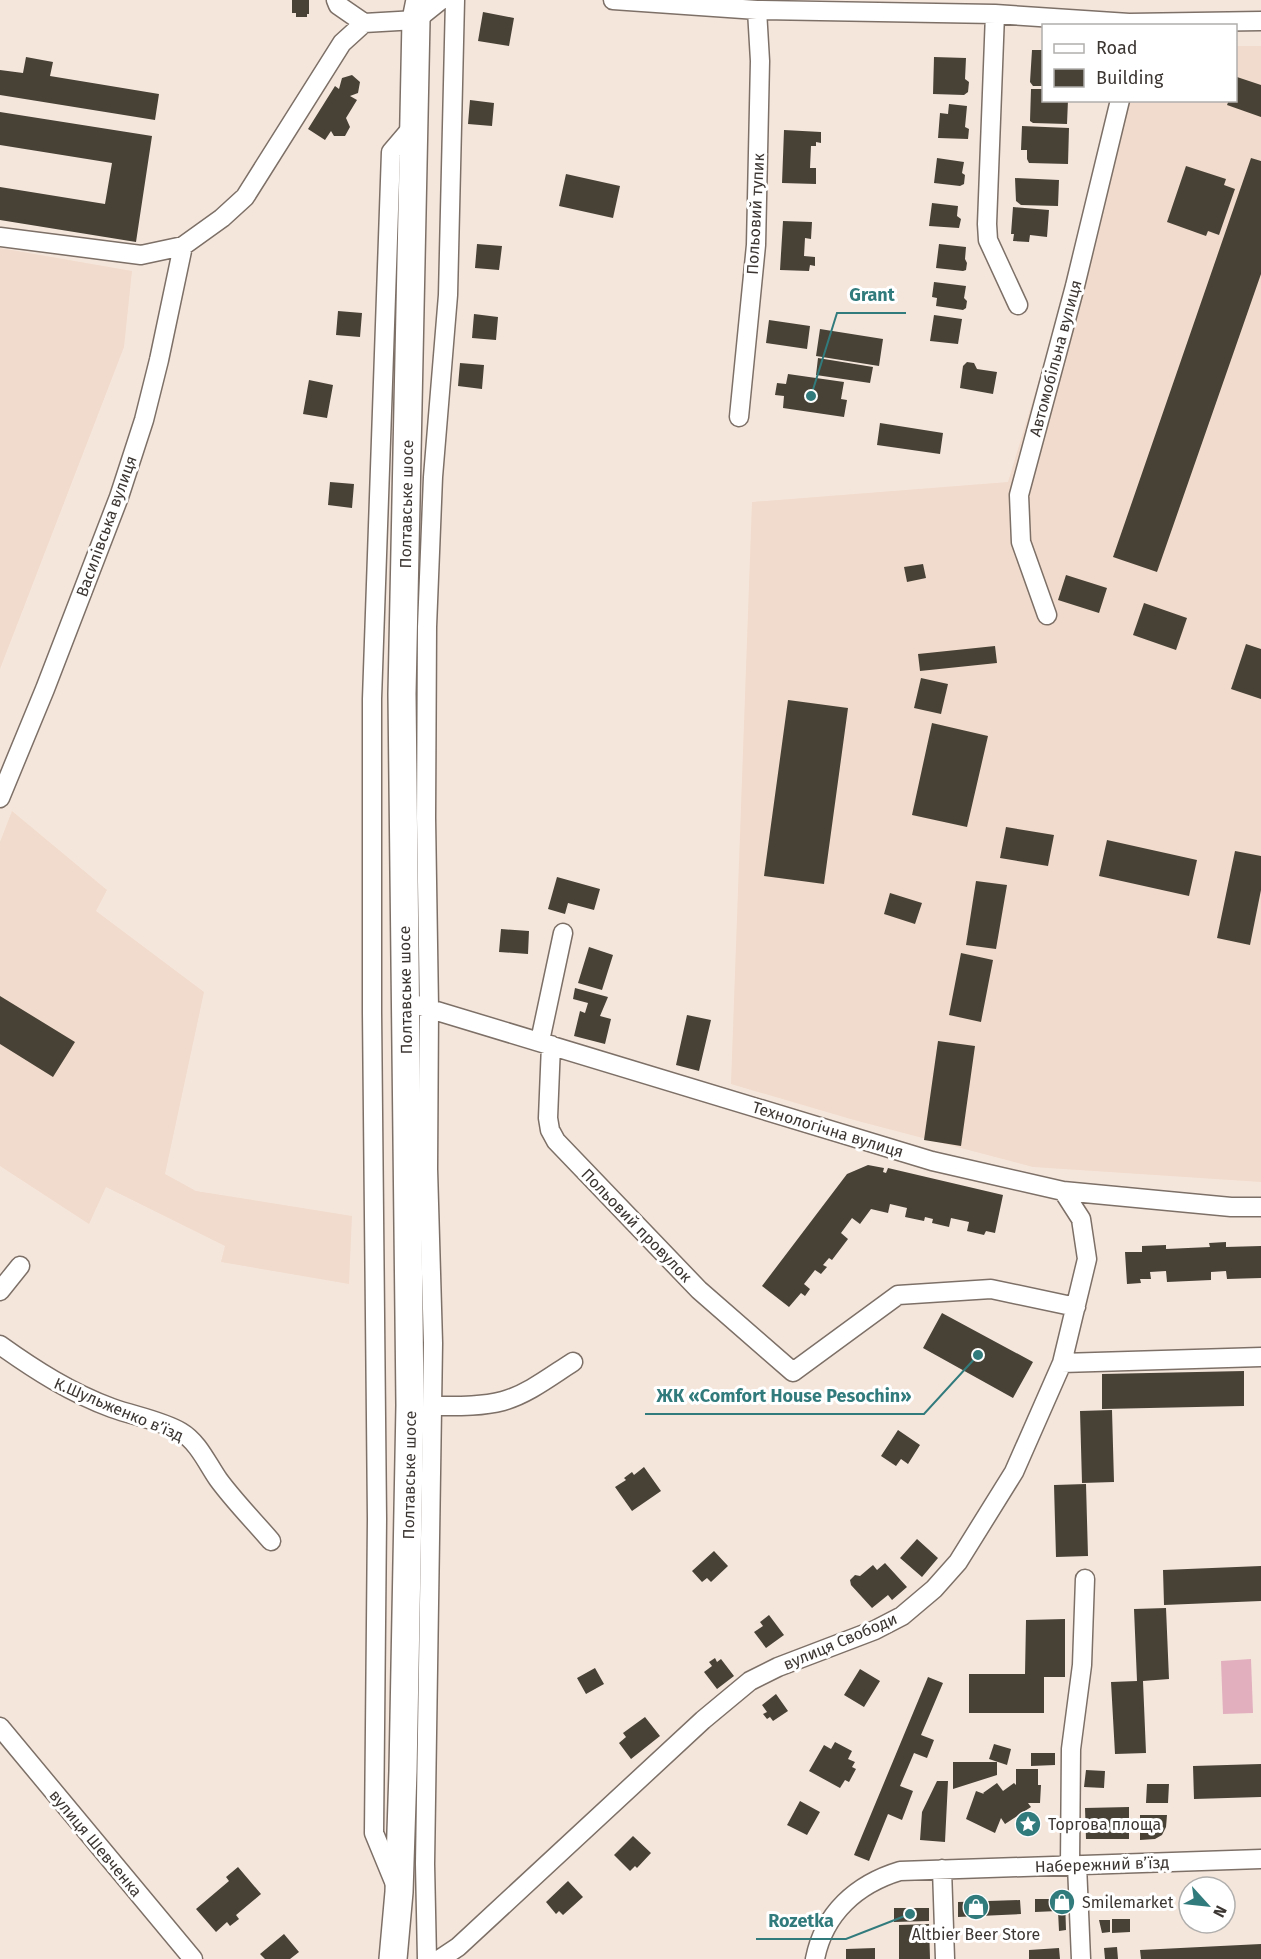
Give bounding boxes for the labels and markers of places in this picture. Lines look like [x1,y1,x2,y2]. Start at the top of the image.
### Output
callout: Grant [837,277,906,313]
callout: ЖК «Comfort House Pesochin» [645,1378,924,1414]
place icon: Торгова площа [1013,1809,1043,1839]
place label: Торгова площа [1048,1815,1161,1834]
shop icon: Smilemarket [1047,1887,1077,1917]
shop icon: Altbier Beer Store [961,1892,991,1922]
place label: Smilemarket [1082,1893,1174,1912]
callout: Rozetka [756,1903,846,1939]
place label: Altbier Beer Store [912,1925,1040,1944]

